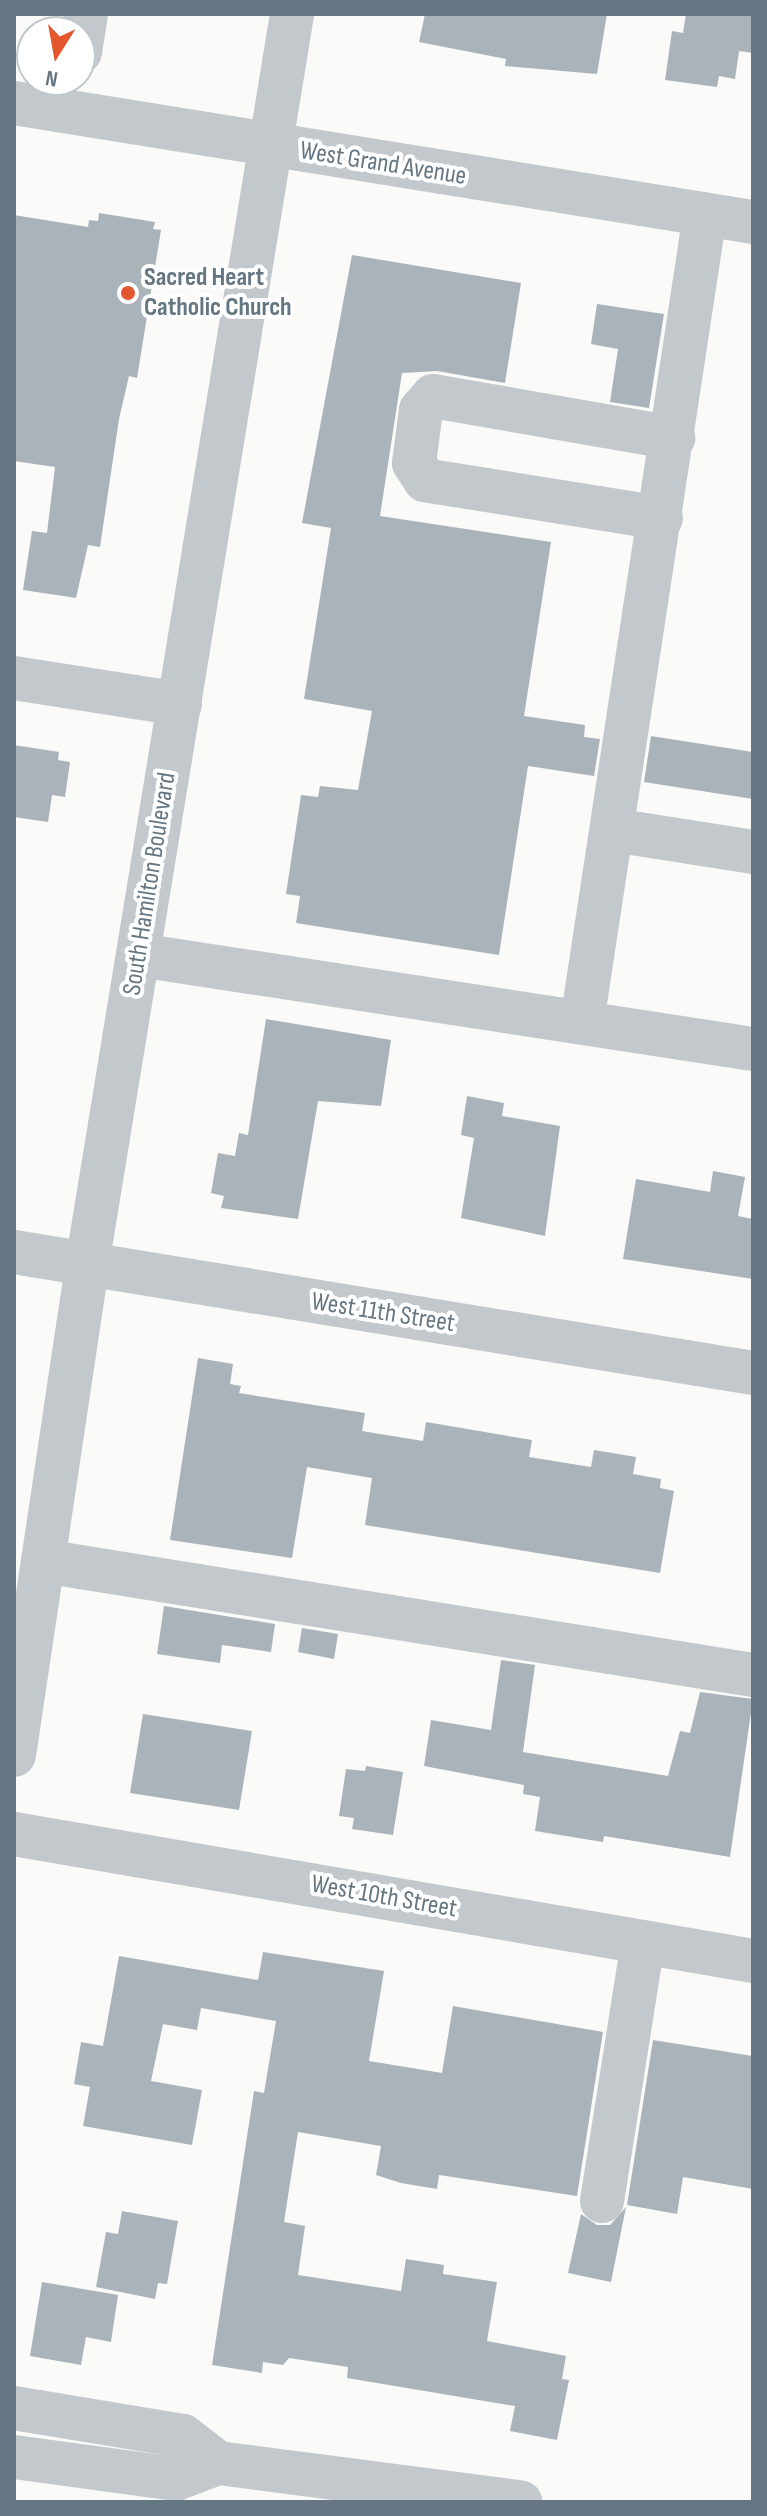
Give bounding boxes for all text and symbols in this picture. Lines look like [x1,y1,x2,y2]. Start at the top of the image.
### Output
north arrow [16,16,96,96]
text: N [43,64,60,92]
street label: West Grand Avenue [298,135,468,193]
place label: Sacred Heart Catholic Church [144,262,292,324]
marker: Sacred Heart Catholic Church [119,284,137,302]
street label: South Hamilton Boulevard [117,770,183,998]
street label: West 11th Street [309,1286,457,1340]
street label: West 10th Street [309,1869,459,1925]

